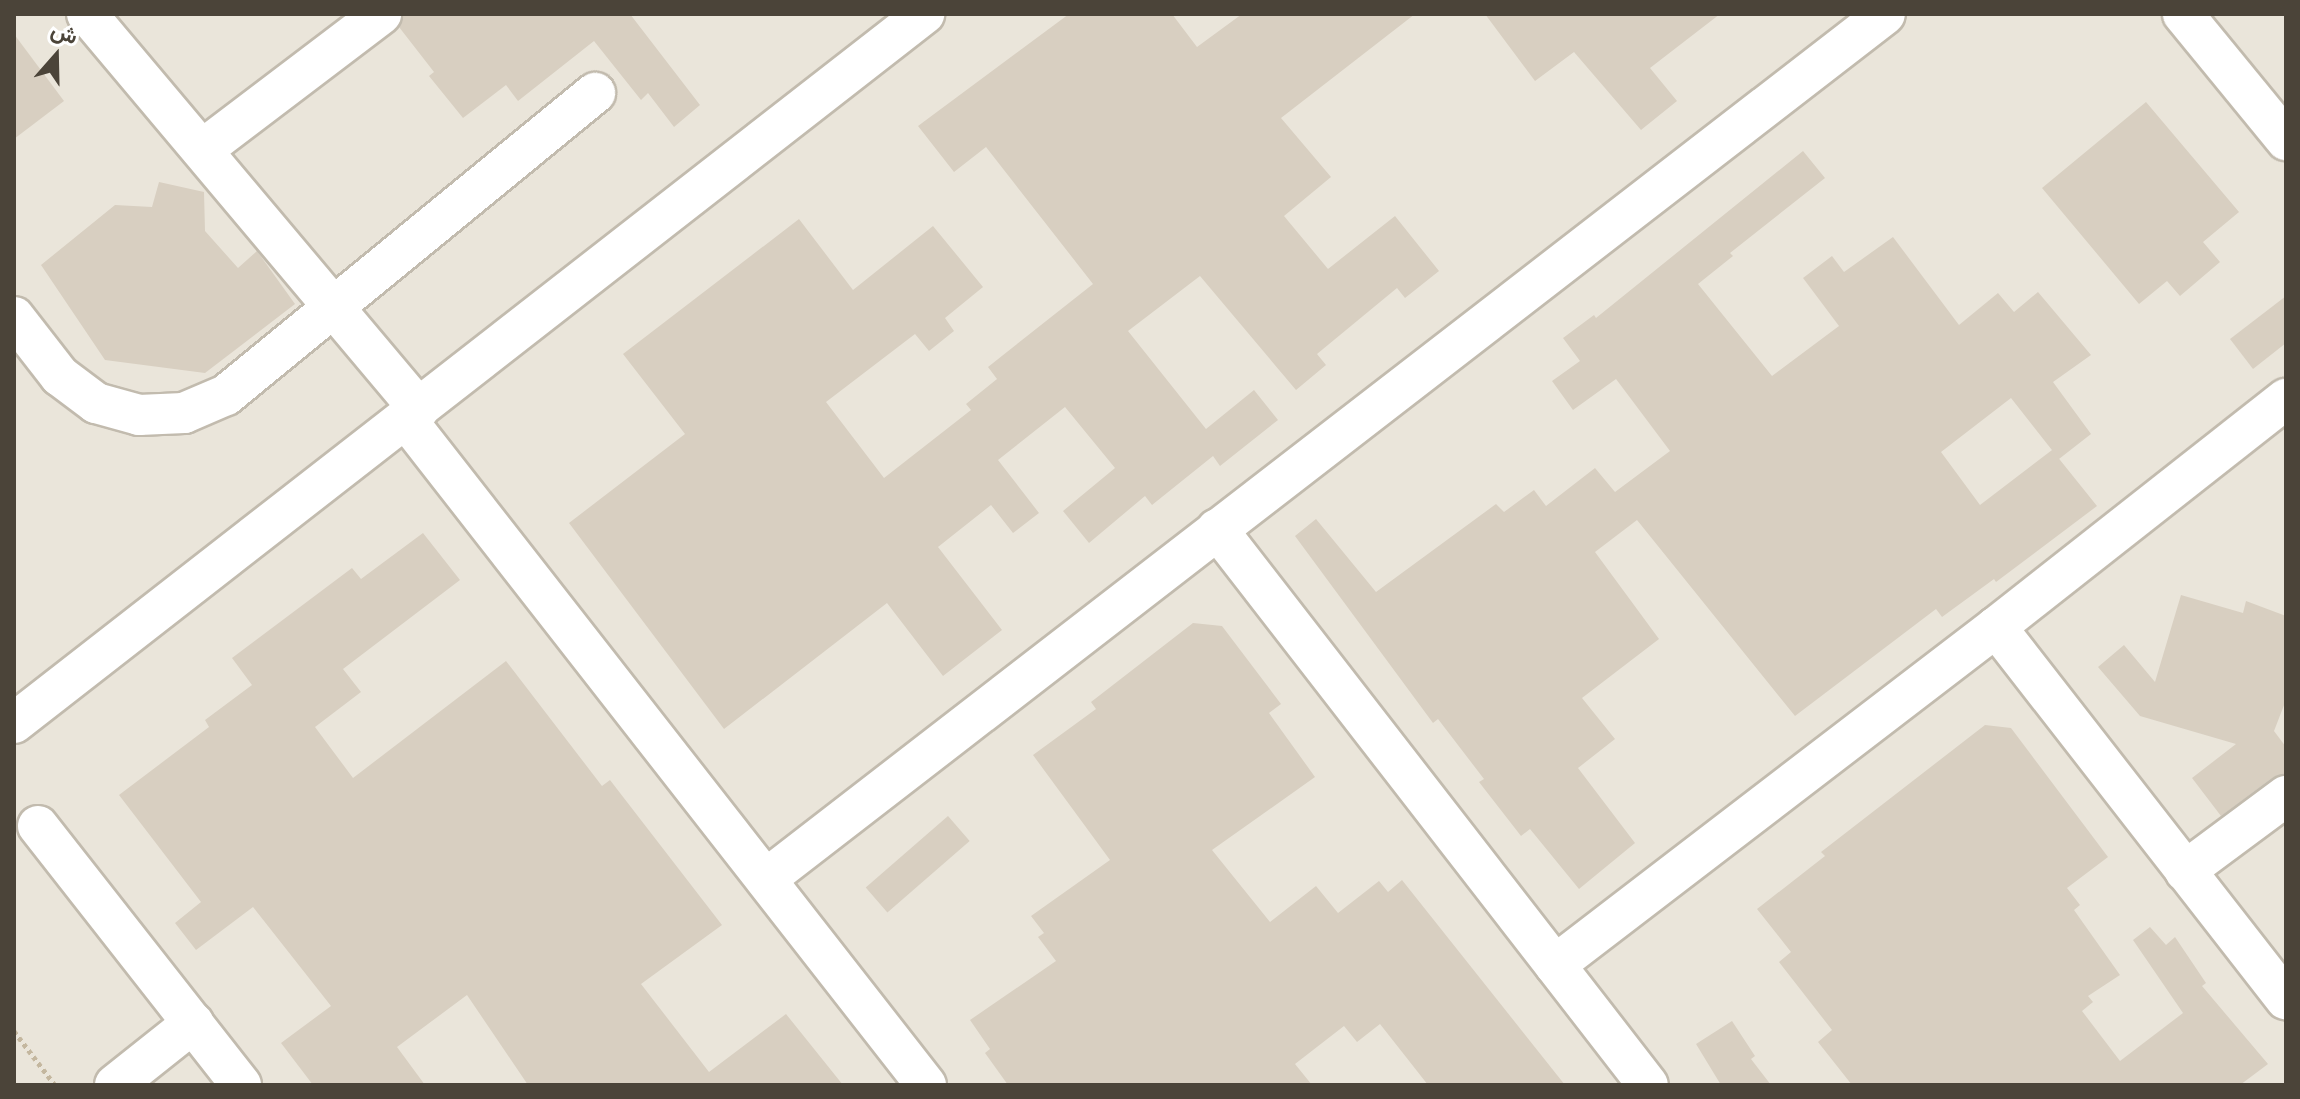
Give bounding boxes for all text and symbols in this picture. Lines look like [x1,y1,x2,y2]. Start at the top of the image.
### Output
north arrow [16,16,96,96]
text: ش [48,19,80,48]

